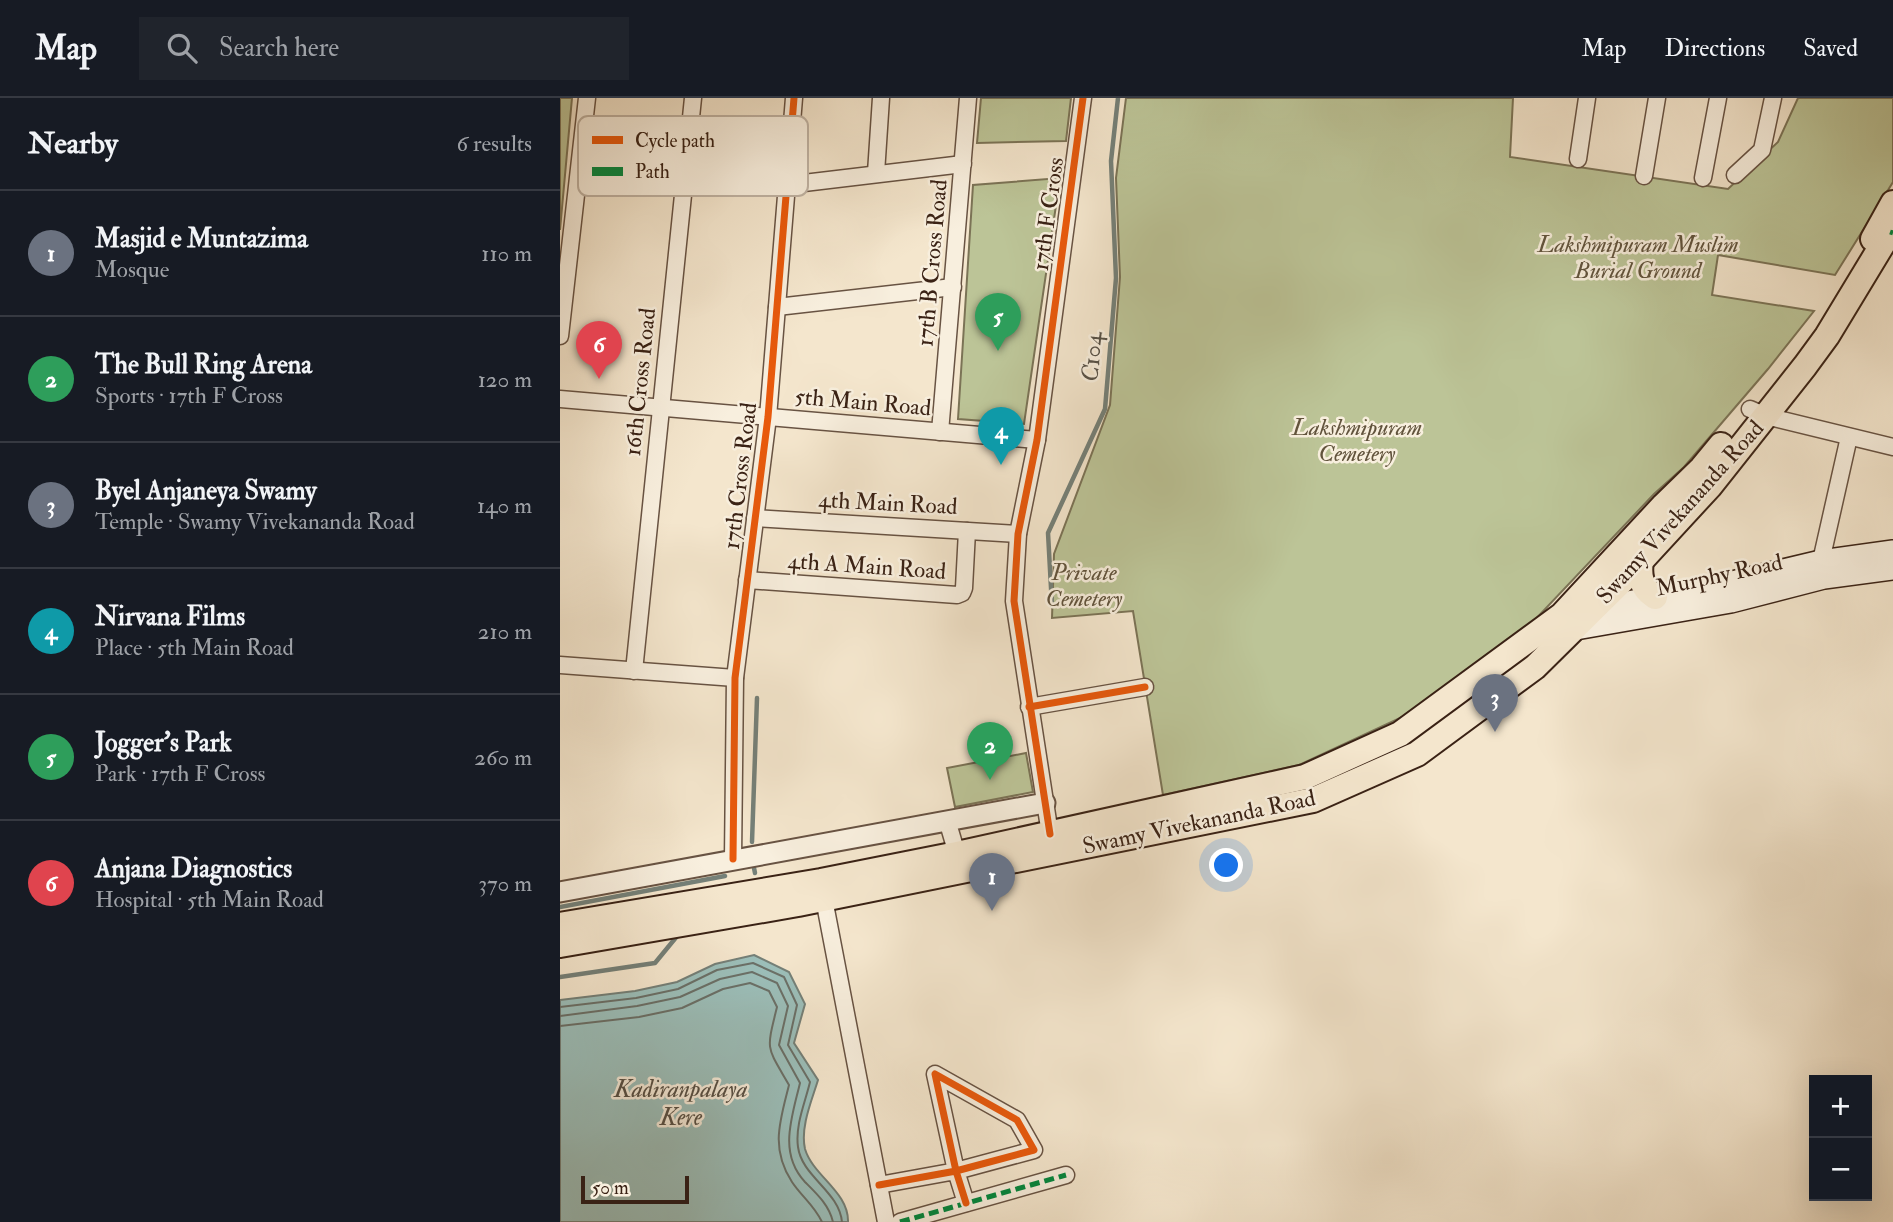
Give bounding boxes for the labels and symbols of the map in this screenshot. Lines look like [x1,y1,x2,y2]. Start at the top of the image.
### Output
legend [578,116,808,196]
text: Cycle path [635,129,715,154]
street label: 17th F Cross [1026,155,1070,273]
text: Path [635,160,670,184]
street label: 17th B Cross Road [910,178,954,348]
park label: Lakshmipuram Muslim Burial Ground [1536,230,1739,285]
pin: 5 [975,293,1021,351]
street label: 16th Cross Road [618,306,662,458]
pin: 6 [576,321,622,379]
water label: C104 [1074,330,1110,383]
street label: 5th Main Road [794,382,932,422]
street label: 17th Cross Road [717,401,763,551]
pin: 4 [978,407,1024,465]
park label: Lakshmipuram Cemetery [1291,413,1422,468]
street label: Swamy Vivekananda Road [1590,414,1770,610]
street label: 4th Main Road [818,485,958,521]
street label: 4th A Main Road [787,546,947,586]
street label: Murphy Road [1653,547,1785,604]
park label: Private Cemetery [1046,558,1123,613]
pin: 3 [1472,674,1518,732]
pin: 2 [967,722,1013,780]
street label: Swamy Vivekananda Road [1080,783,1318,861]
your location [1209,848,1243,882]
pin: 1 [969,853,1015,911]
water label: Kadiranpalaya Kere [613,1074,748,1133]
scale bar [581,1173,690,1205]

